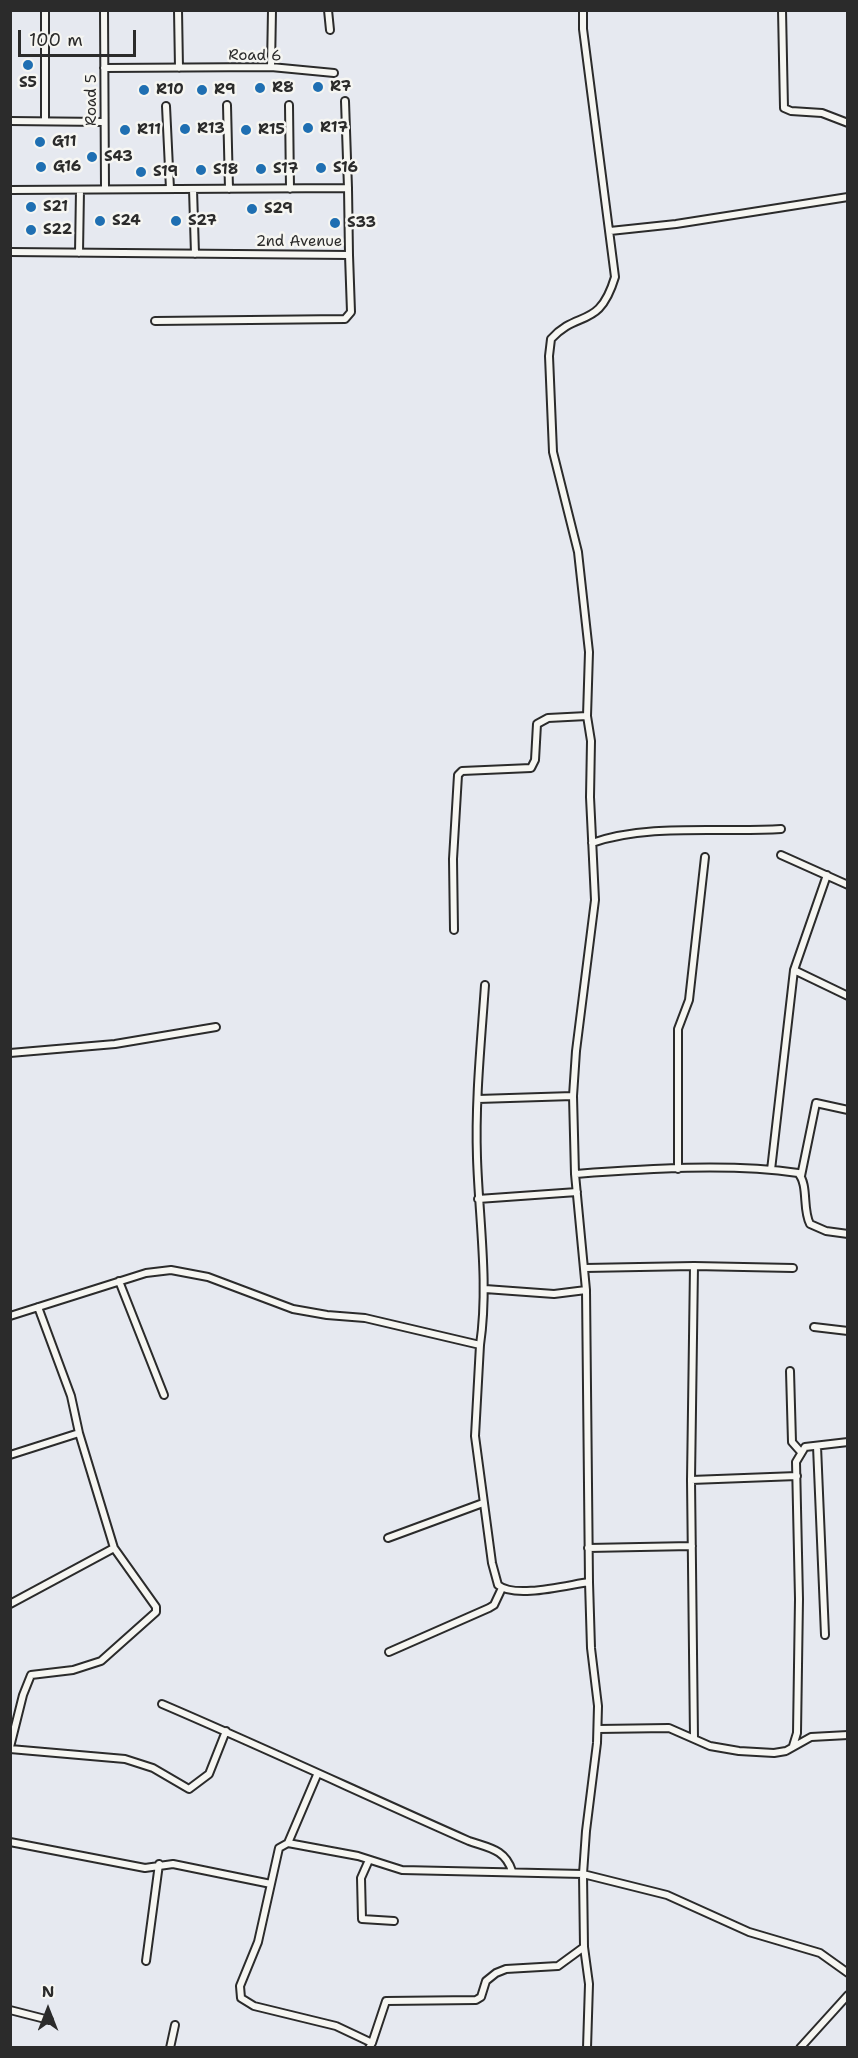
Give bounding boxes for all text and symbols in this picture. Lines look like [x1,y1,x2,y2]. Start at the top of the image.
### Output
scale bar [21,18,140,56]
text: 100 m [29,28,83,52]
street label: Road 6 [228,47,282,65]
marker: S5 [21,58,35,72]
place label: S5 [19,74,37,92]
street label: Road 5 [83,74,101,126]
place label: R7 [330,78,351,96]
place label: R8 [272,79,294,97]
marker: R7 [311,80,325,94]
place label: R10 [156,81,184,99]
place label: R9 [214,81,236,99]
marker: R8 [253,81,267,95]
marker: R10 [137,83,151,97]
marker: R9 [195,83,209,97]
place label: R17 [320,119,348,137]
place label: R13 [197,120,225,138]
place label: R11 [137,121,161,139]
place label: R15 [258,121,285,139]
marker: R17 [301,121,315,135]
marker: R13 [178,122,192,136]
marker: R11 [118,123,132,137]
marker: R15 [239,123,253,137]
place label: G11 [52,133,76,151]
marker: G11 [33,135,47,149]
place label: S43 [104,148,133,166]
marker: S43 [85,150,99,164]
place label: G16 [53,158,81,176]
place label: S16 [333,159,358,177]
marker: G16 [34,160,48,174]
place label: S17 [273,160,298,178]
place label: S18 [213,161,238,179]
marker: S16 [314,161,328,175]
marker: S17 [254,162,268,176]
place label: S19 [153,163,178,181]
marker: S18 [194,163,208,177]
marker: S19 [134,165,148,179]
place label: S21 [43,198,68,216]
marker: S21 [24,200,38,214]
place label: S29 [264,200,293,218]
marker: S29 [245,202,259,216]
place label: S24 [112,212,141,230]
place label: S27 [188,212,217,230]
marker: S24 [93,214,107,228]
marker: S27 [169,214,183,228]
place label: S33 [347,214,376,232]
marker: S33 [328,216,342,230]
place label: S22 [43,221,72,239]
marker: S22 [24,223,38,237]
street label: 2nd Avenue [256,233,342,251]
north arrow [18,1980,78,2040]
text: N [42,1981,54,2002]

